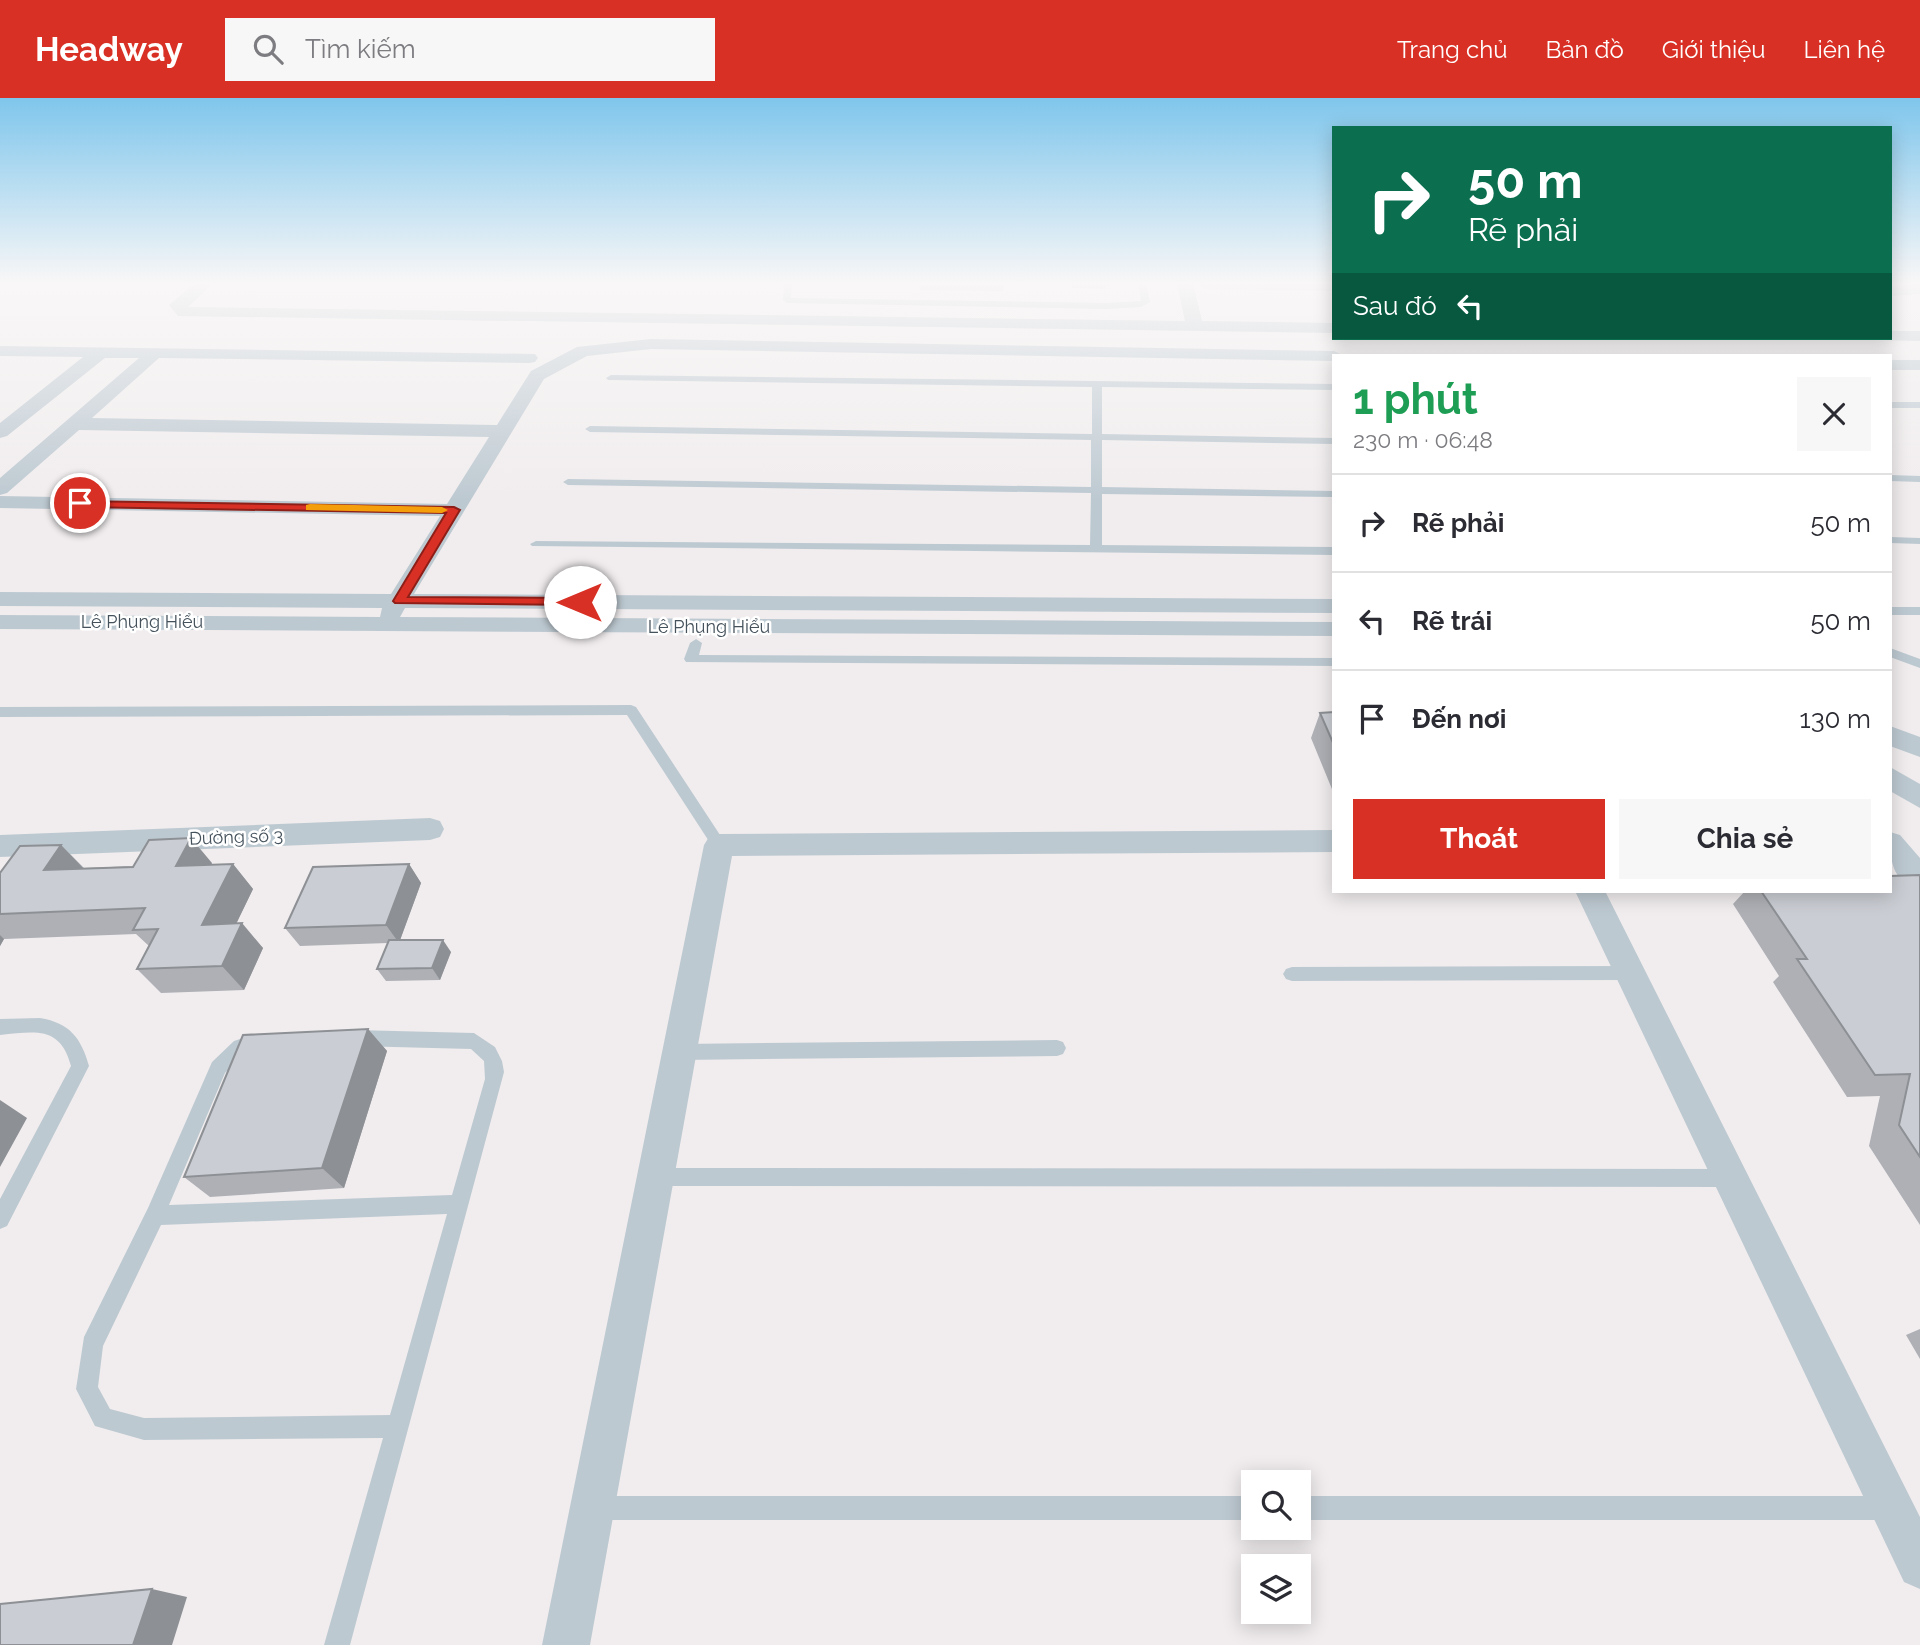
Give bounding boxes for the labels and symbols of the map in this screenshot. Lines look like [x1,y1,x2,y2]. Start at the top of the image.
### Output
pin [50,473,110,533]
position arrow [543,565,617,639]
street label: Lê Phụng Hiểu [81,611,203,632]
street label: Lê Phụng Hiểu [648,616,770,637]
street label: Đường số 3 [189,824,283,849]

